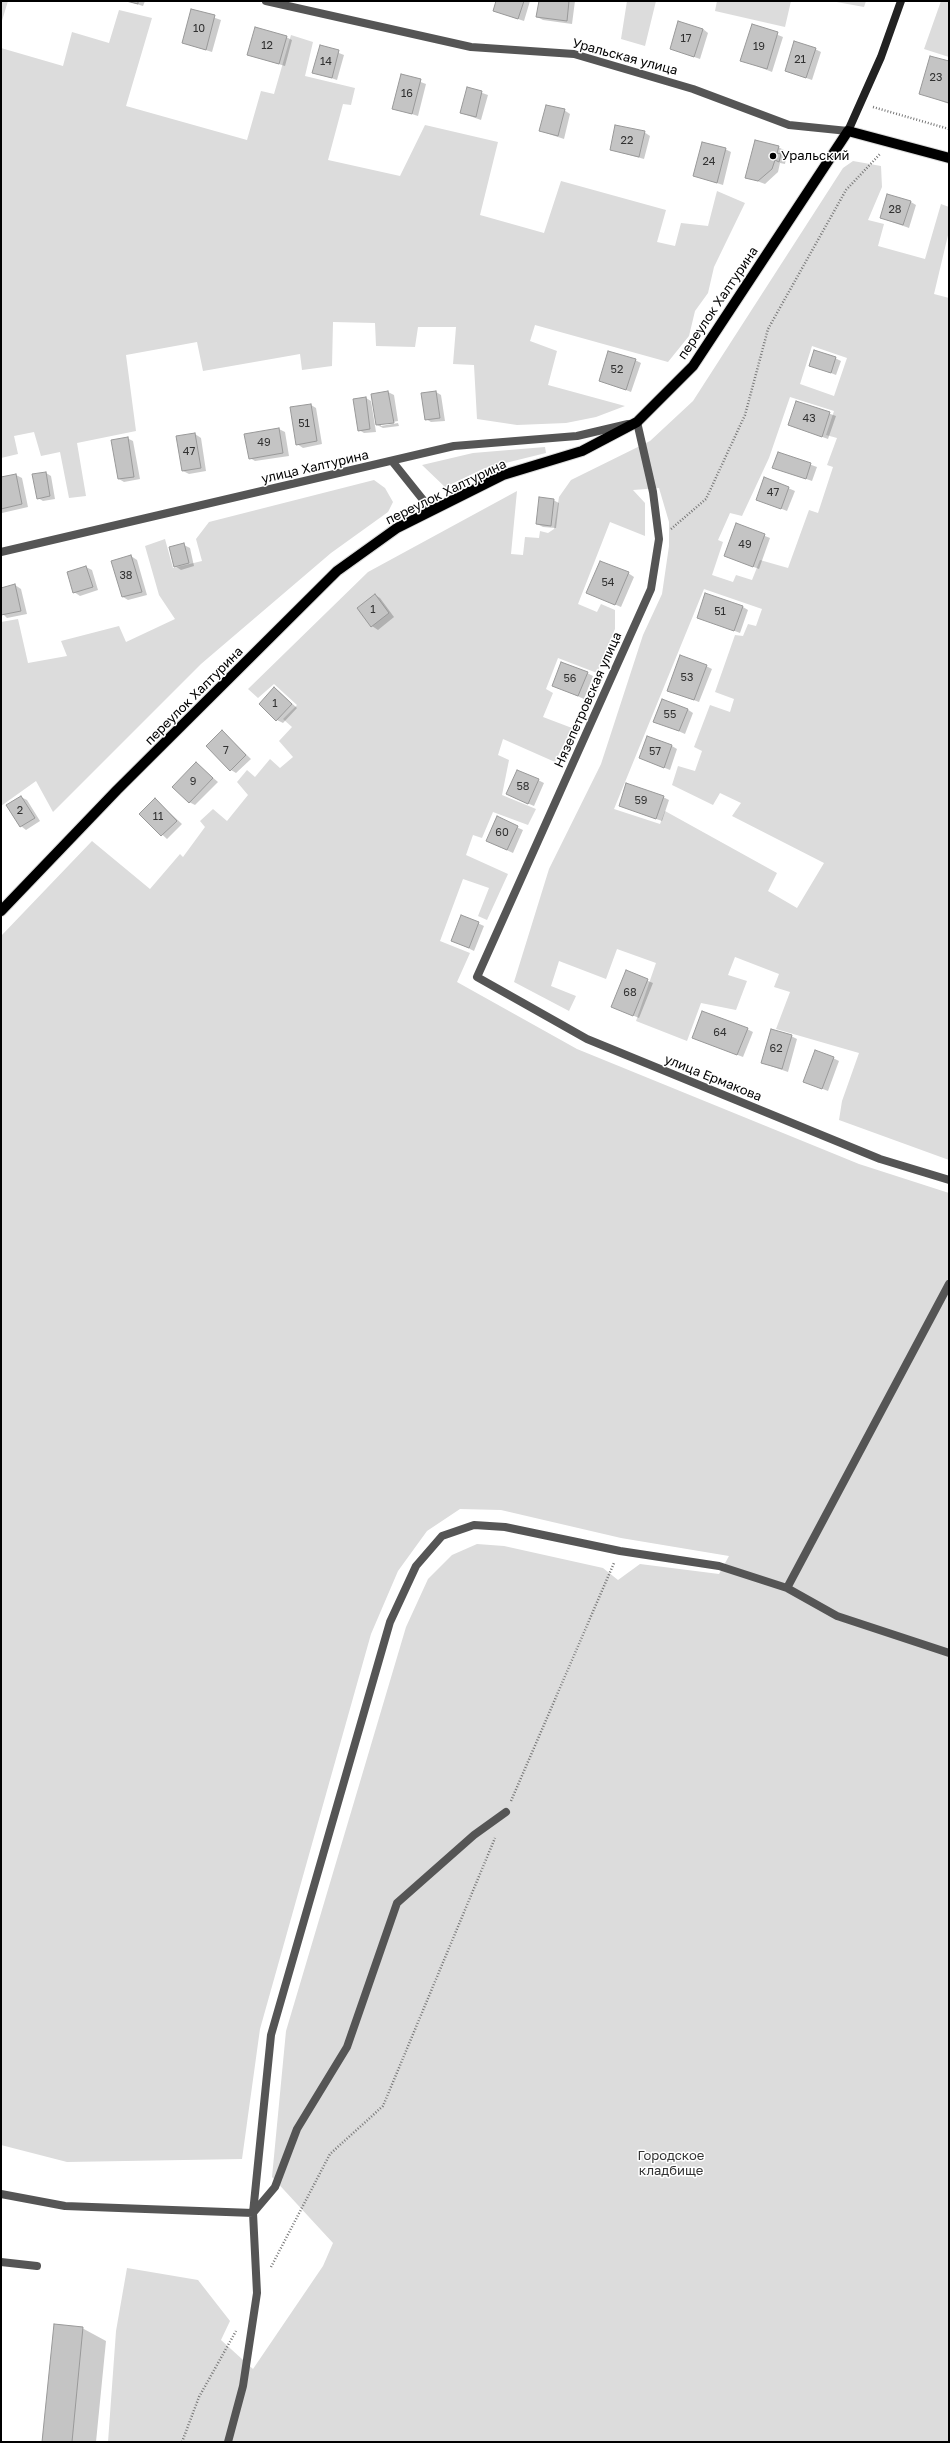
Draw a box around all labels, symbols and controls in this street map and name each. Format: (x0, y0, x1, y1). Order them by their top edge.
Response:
house number: 10 (193, 22, 205, 36)
house number: 17 (680, 32, 692, 46)
street label: Уральская улица (571, 35, 679, 79)
house number: 12 (261, 39, 273, 53)
house number: 19 (753, 40, 765, 54)
house number: 21 (794, 53, 806, 67)
house number: 14 (320, 55, 332, 69)
house number: 23 (930, 71, 942, 85)
house number: 16 (401, 87, 413, 101)
house number: 22 (621, 134, 633, 148)
place label: Уральский (781, 148, 850, 164)
marker: Уральский (768, 151, 778, 161)
house number: 24 (702, 155, 716, 169)
house number: 28 (888, 203, 902, 217)
street label: переулок Халтурина (675, 244, 761, 362)
house number: 52 (611, 363, 623, 377)
house number: 43 (802, 412, 816, 426)
house number: 51 (298, 417, 310, 431)
house number: 49 (257, 436, 271, 450)
house number: 47 (183, 445, 195, 459)
street label: улица Халтурина (260, 447, 370, 487)
street label: переулок Халтурина (383, 456, 509, 528)
house number: 47 (767, 486, 779, 500)
house number: 49 (738, 538, 752, 552)
house number: 38 (119, 569, 133, 583)
house number: 54 (601, 576, 615, 590)
house number: 1 (370, 603, 376, 617)
house number: 51 (714, 605, 726, 619)
street label: Нязепетровская улица (551, 630, 625, 770)
street label: переулок Халтурина (142, 644, 246, 748)
house number: 53 (681, 671, 693, 685)
house number: 56 (563, 672, 577, 686)
house number: 1 (272, 697, 278, 711)
house number: 55 (664, 708, 676, 722)
house number: 7 (223, 744, 229, 758)
house number: 57 (649, 745, 661, 759)
house number: 9 (190, 775, 196, 789)
house number: 58 (516, 780, 530, 794)
house number: 59 (634, 794, 648, 808)
house number: 2 (17, 804, 23, 818)
house number: 11 (153, 810, 163, 824)
house number: 60 (495, 826, 509, 840)
house number: 68 (623, 986, 637, 1000)
house number: 64 (713, 1026, 727, 1040)
house number: 62 (769, 1042, 783, 1056)
street label: улица Ермакова (662, 1051, 764, 1105)
park label: Городское кладбище (638, 2148, 704, 2179)

